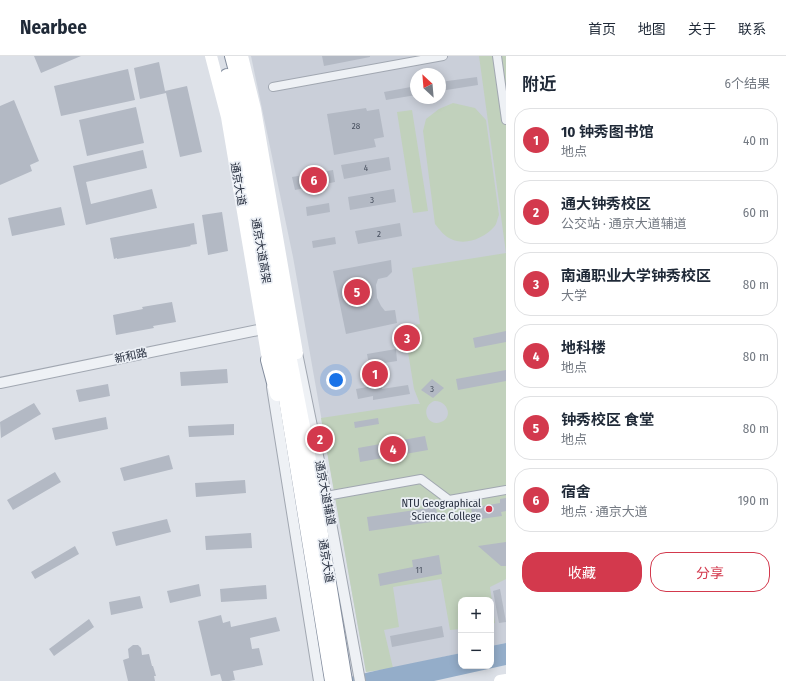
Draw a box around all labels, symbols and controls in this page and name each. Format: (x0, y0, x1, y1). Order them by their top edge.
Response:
text: Nearbee (20, 16, 87, 39)
text: 首页 (588, 21, 616, 38)
text: 地图 (638, 21, 666, 38)
text: 关于 (688, 21, 716, 38)
text: 联系 (738, 21, 766, 38)
north arrow (410, 68, 446, 104)
text: 附近 (522, 74, 556, 95)
text: 6个结果 (725, 76, 770, 91)
house number: 28 (352, 121, 361, 131)
text: 10 钟秀图书馆 (561, 123, 654, 141)
text: 1 (533, 133, 539, 148)
text: 40 m (743, 133, 769, 148)
text: 地点 (561, 144, 587, 159)
street label: 通京大道 (228, 161, 248, 207)
house number: 4 (364, 163, 369, 173)
pin: 6 (301, 165, 327, 195)
house number: 3 (370, 195, 374, 205)
text: 通大钟秀校区 (561, 195, 651, 213)
text: 2 (533, 205, 539, 220)
text: 60 m (743, 205, 769, 220)
text: 公交站 · 通京大道辅道 (561, 216, 687, 231)
street label: 通京大道高架 (249, 217, 273, 285)
house number: 2 (377, 229, 381, 239)
text: 南通职业大学钟秀校区 (561, 267, 711, 285)
pin: 5 (344, 277, 370, 307)
text: 3 (533, 277, 539, 292)
text: 80 m (743, 277, 769, 292)
text: 大学 (561, 288, 587, 303)
pin: 3 (394, 323, 420, 353)
text: 地科楼 (561, 339, 606, 357)
street label: 新和路 (114, 346, 148, 366)
text: 4 (533, 349, 539, 364)
text: 80 m (743, 349, 769, 364)
pin: 1 (362, 359, 388, 389)
text: 地点 (561, 360, 587, 375)
your location (326, 370, 346, 390)
house number: 3 (430, 384, 434, 394)
text: 钟秀校区 食堂 (561, 411, 654, 429)
text: 5 (533, 421, 539, 436)
text: 80 m (743, 421, 769, 436)
pin: 2 (307, 424, 333, 454)
text: 地点 (561, 432, 587, 447)
pin: 4 (380, 434, 406, 464)
street label: 通京大道辅道 (312, 459, 338, 527)
text: 宿舍 (561, 483, 591, 501)
text: 6 (533, 493, 539, 508)
text: 190 m (738, 493, 769, 508)
place label: NTU Geographical Science College (401, 497, 481, 523)
marker: NTU Geographical Science College (484, 504, 494, 514)
text: 地点 · 通京大道 (561, 504, 648, 519)
street label: 通京大道 (316, 538, 336, 584)
button: 收藏 (522, 552, 642, 592)
button: 分享 (650, 552, 770, 592)
house number: 11 (416, 565, 422, 575)
map controls (458, 597, 494, 669)
button: + (458, 597, 494, 633)
button: − (458, 633, 494, 669)

